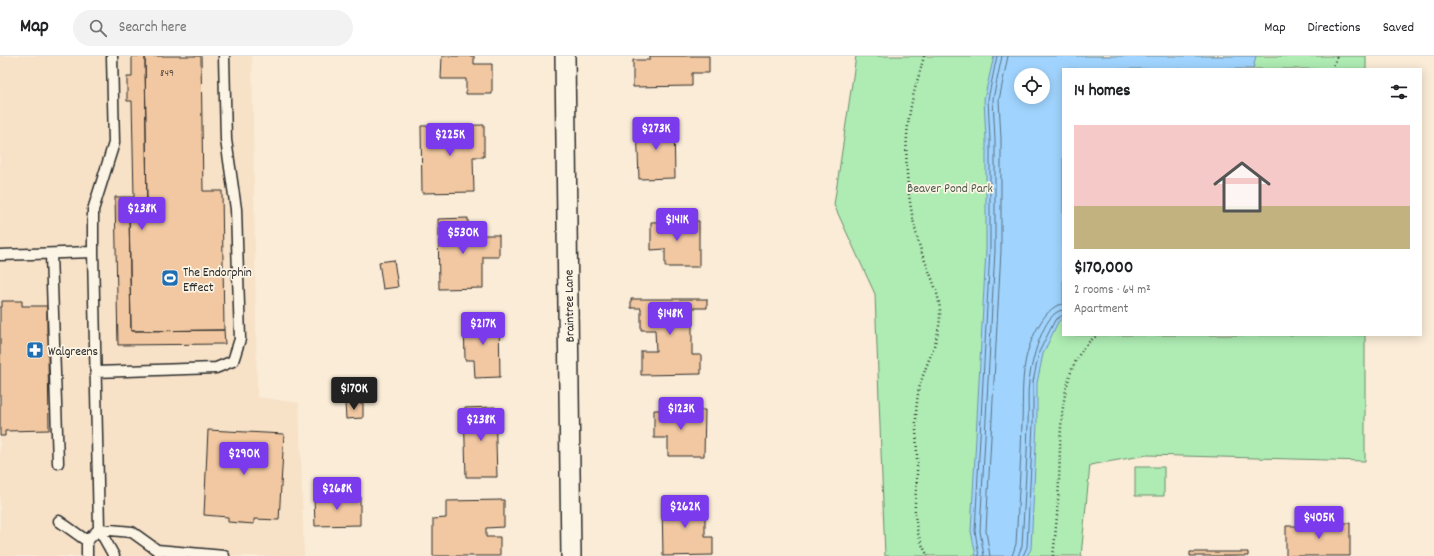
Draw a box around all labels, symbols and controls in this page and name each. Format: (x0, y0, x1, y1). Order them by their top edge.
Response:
search box (73, 10, 353, 46)
text: Map (20, 14, 49, 41)
icon: search (87, 17, 109, 39)
text: Search here (119, 17, 187, 39)
text: Map (1264, 18, 1286, 38)
text: Directions (1308, 18, 1361, 38)
text: Saved (1383, 18, 1414, 38)
house number: 849 (160, 66, 174, 82)
map controls (1014, 68, 1050, 104)
button: locate (1014, 68, 1050, 104)
text: 14 homes (1074, 80, 1130, 104)
icon: filters (1388, 81, 1410, 103)
pin: $273K (628, 117, 684, 151)
text: $273K (641, 120, 671, 139)
pin: $225K (422, 123, 478, 157)
text: $225K (435, 126, 465, 145)
icon: home (1206, 151, 1278, 223)
park label: Beaver Pond Park (907, 180, 993, 199)
pin: $238K (114, 197, 170, 231)
text: $238K (127, 200, 157, 219)
pin: $141K (649, 208, 705, 242)
text: $141K (665, 211, 689, 230)
pin: $530K (435, 221, 491, 255)
text: $530K (447, 224, 479, 243)
text: $170,000 (1074, 257, 1133, 281)
place label: The Endorphin Effect (183, 264, 252, 298)
sports icon: The Endorphin Effect (160, 268, 180, 288)
street label: Braintree Lane (560, 269, 581, 342)
text: 2 rooms · 64 m² (1074, 281, 1151, 300)
text: Apartment (1074, 300, 1128, 319)
pin: $148K (642, 302, 698, 336)
text: $148K (657, 305, 683, 324)
pin: $217K (455, 312, 511, 346)
text: $217K (470, 315, 496, 334)
pharmacy icon: Walgreens (25, 340, 45, 360)
place label: Walgreens (48, 343, 98, 362)
pin: $170K (326, 377, 382, 411)
text: $170K (340, 380, 368, 399)
pin: $123K (653, 397, 709, 431)
text: $123K (668, 400, 694, 419)
pin: $238K (453, 408, 509, 442)
text: $238K (466, 411, 496, 430)
pin: $290K (216, 442, 272, 476)
text: $290K (228, 445, 260, 464)
pin: $268K (309, 477, 365, 511)
text: $268K (322, 480, 352, 499)
pin: $262K (657, 495, 713, 529)
text: $262K (670, 498, 700, 517)
pin: $405K (1291, 506, 1347, 540)
text: $405K (1303, 509, 1335, 528)

